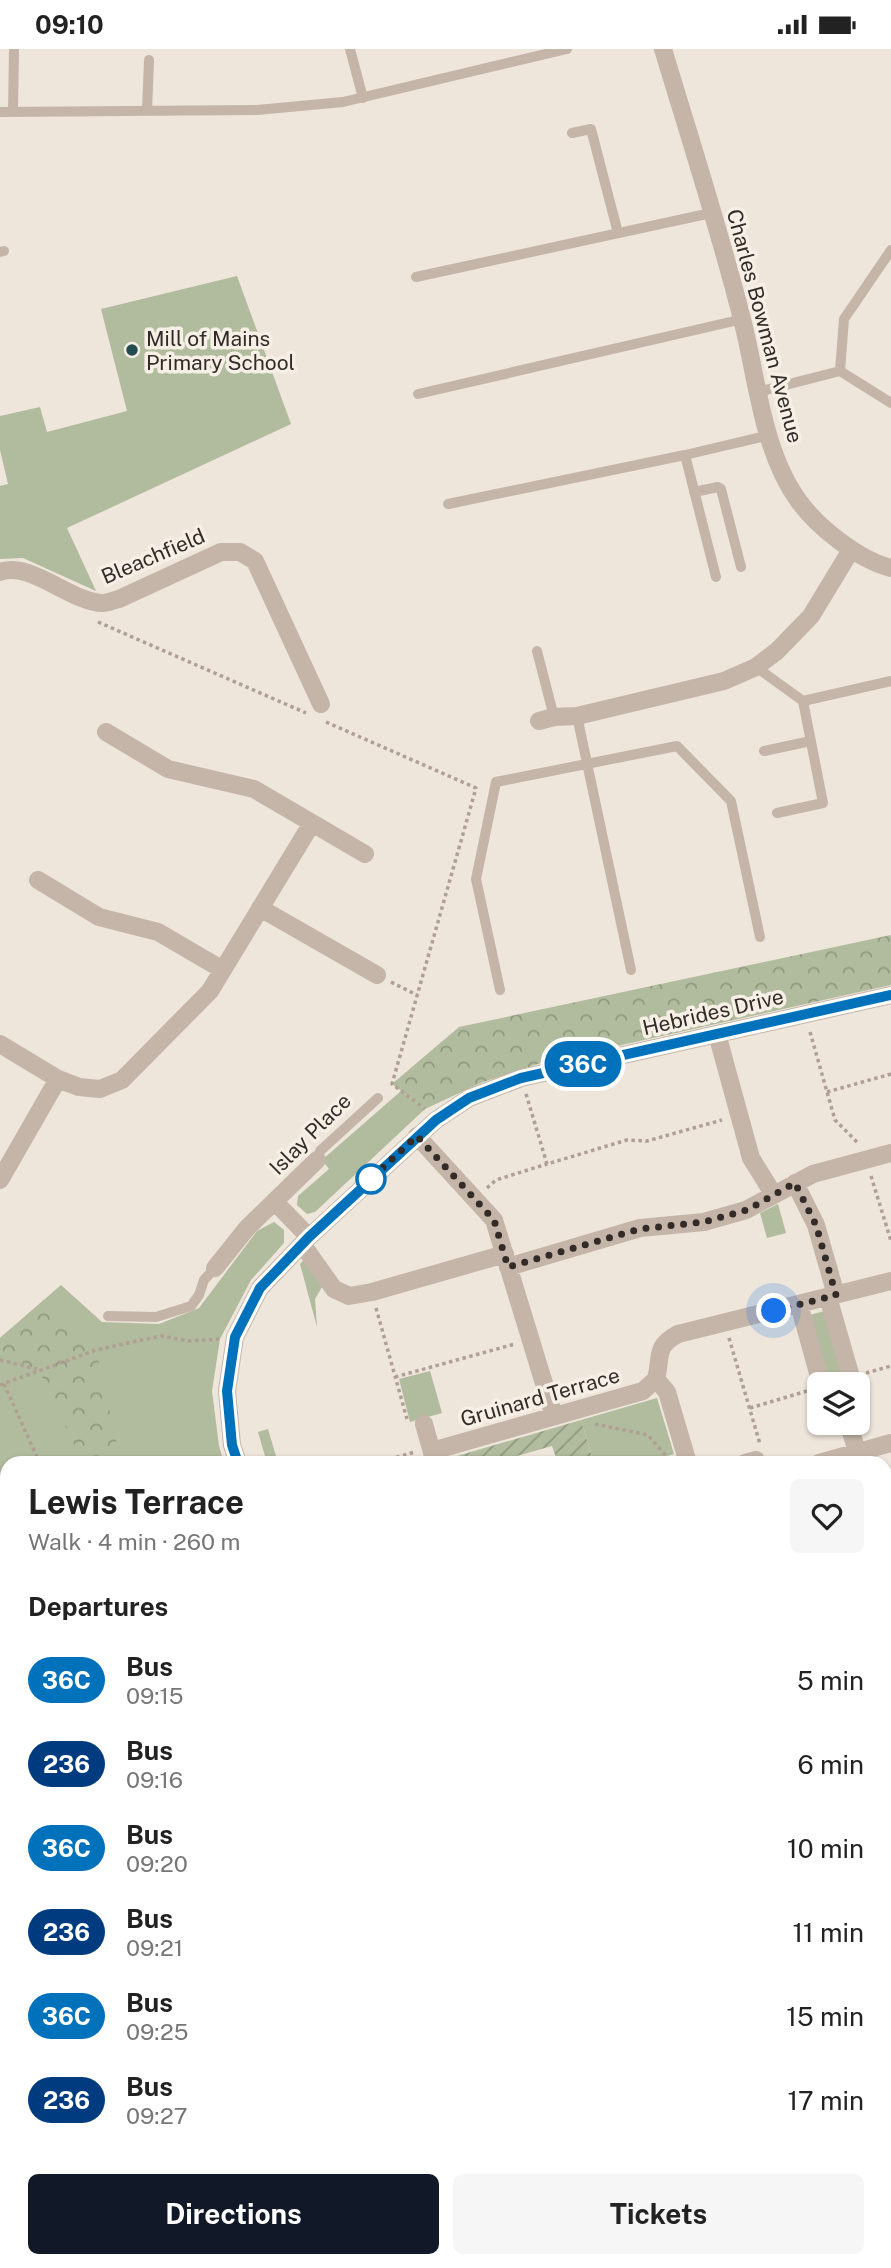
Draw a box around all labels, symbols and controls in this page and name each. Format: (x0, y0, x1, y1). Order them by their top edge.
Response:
text: 09:10 (35, 9, 104, 40)
street label: Charles Bowman Avenue (722, 206, 808, 446)
place label: Mill of Mains Primary School (146, 326, 295, 375)
marker: Mill of Mains Primary School (124, 342, 140, 358)
street label: Bleachfield (97, 523, 209, 589)
street label: Hebrides Drive (640, 984, 786, 1040)
line badge: 36C (543, 1041, 623, 1087)
text: 36C (559, 1050, 607, 1078)
street label: Islay Place (264, 1088, 356, 1180)
unlabelled marker (356, 1164, 386, 1194)
your location (756, 1293, 791, 1328)
street label: Gruinard Terrace (458, 1362, 622, 1432)
map controls (807, 1372, 870, 1435)
button: layers (807, 1372, 870, 1435)
button: heart (790, 1479, 864, 1553)
text: Lewis Terrace (28, 1483, 244, 1521)
text: Walk · 4 min · 260 m (28, 1528, 241, 1555)
text: Departures (28, 1591, 168, 1622)
text: Bus (126, 1651, 173, 1682)
text: 5 min (797, 1665, 864, 1696)
text: 36C (42, 1666, 91, 1694)
text: 09:15 (126, 1682, 184, 1709)
text: Bus (126, 1735, 173, 1766)
text: 6 min (797, 1749, 864, 1780)
text: 236 (43, 1750, 90, 1778)
text: 09:16 (126, 1766, 183, 1793)
text: Bus (126, 1819, 173, 1850)
text: 10 min (787, 1833, 864, 1864)
text: 36C (42, 1834, 91, 1862)
text: 09:20 (126, 1850, 188, 1877)
text: Bus (126, 1903, 173, 1934)
text: 11 min (792, 1917, 864, 1948)
text: 236 (43, 1918, 90, 1946)
text: 09:21 (126, 1934, 183, 1961)
text: Bus (126, 1987, 173, 2018)
text: 15 min (786, 2001, 864, 2032)
text: 36C (42, 2002, 91, 2030)
text: 09:25 (126, 2018, 188, 2045)
text: Bus (126, 2071, 173, 2102)
text: 17 min (787, 2085, 864, 2116)
text: 236 (43, 2086, 90, 2114)
text: 09:27 (126, 2102, 187, 2129)
button: Directions (28, 2174, 439, 2254)
button: Tickets (453, 2174, 864, 2254)

